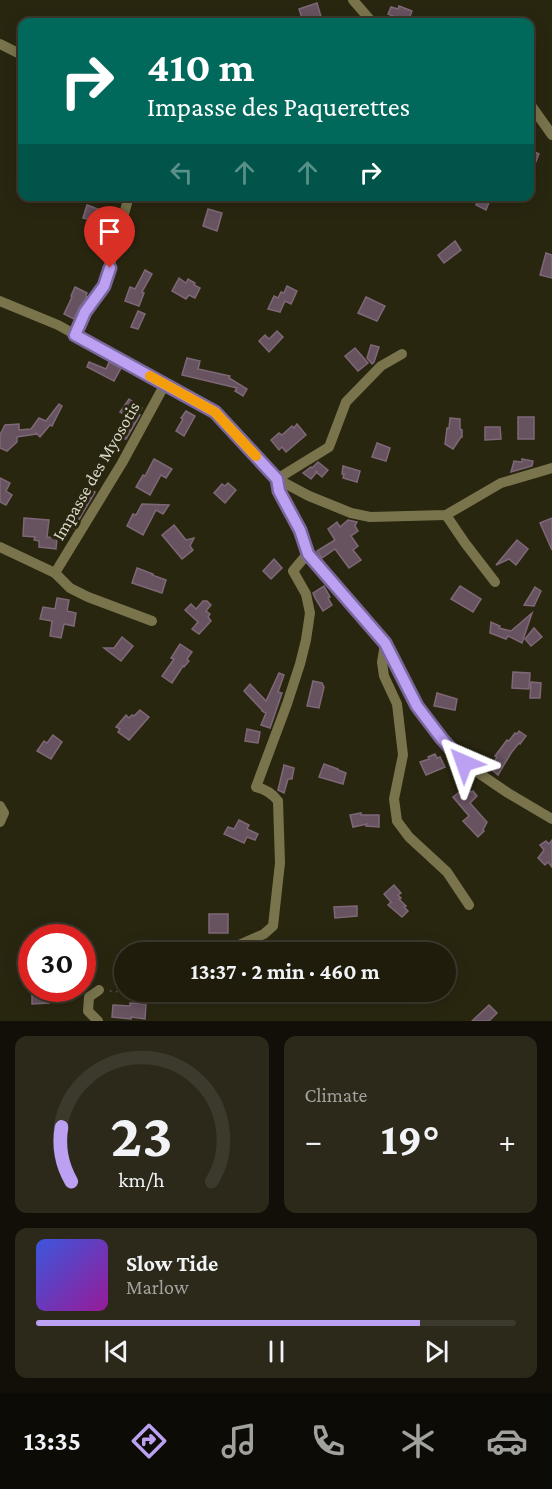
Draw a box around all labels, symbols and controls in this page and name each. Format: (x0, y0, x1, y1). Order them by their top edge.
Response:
icon: right (48, 42, 126, 120)
text: 410 m (147, 43, 255, 90)
text: Impasse des Paquerettes (147, 92, 410, 122)
icon: left (165, 156, 198, 189)
icon: ahead (228, 156, 261, 189)
icon: ahead (291, 156, 324, 189)
icon: right (354, 156, 387, 189)
pin (84, 206, 135, 268)
icon: arrive (93, 215, 126, 248)
street label: Impasse des Myosotis (48, 398, 144, 544)
position arrow (432, 731, 496, 795)
speed limit sign: 30 (18, 924, 96, 1002)
text: 13:37 · 2 min · 460 m (190, 959, 380, 984)
text: Climate (305, 1084, 367, 1106)
text: 23 (111, 1100, 173, 1169)
text: 19° (381, 1114, 440, 1164)
text: − (305, 1122, 322, 1159)
text: + (499, 1122, 516, 1159)
text: km/h (119, 1168, 165, 1192)
text: Slow Tide (126, 1251, 218, 1276)
text: Marlow (126, 1276, 189, 1298)
icon: previous (100, 1335, 133, 1368)
icon: pause (260, 1335, 293, 1368)
icon: next (420, 1335, 453, 1368)
icon: directions (128, 1420, 170, 1462)
icon: music (218, 1420, 260, 1462)
icon: phone (307, 1420, 349, 1462)
icon: climate (397, 1420, 439, 1462)
icon: car (486, 1420, 528, 1462)
text: 13:35 (24, 1426, 81, 1456)

